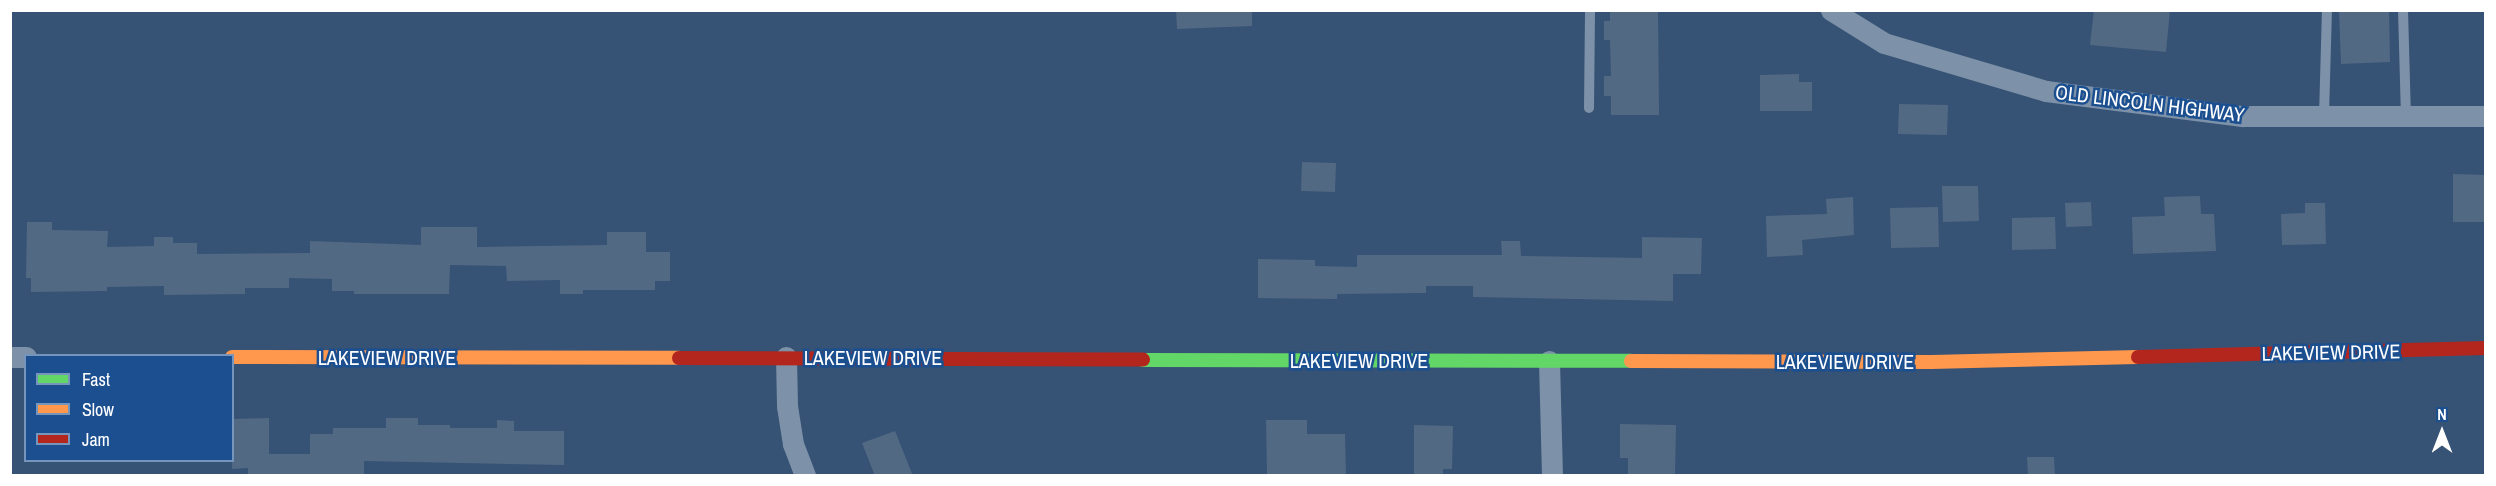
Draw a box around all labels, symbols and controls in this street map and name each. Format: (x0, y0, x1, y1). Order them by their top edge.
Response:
street label: OLD LINCOLN HIGHWAY (2054, 79, 2246, 127)
street label: LAKEVIEW DRIVE (2262, 339, 2400, 365)
street label: LAKEVIEW DRIVE (318, 345, 456, 369)
street label: LAKEVIEW DRIVE (804, 345, 942, 369)
street label: LAKEVIEW DRIVE (1290, 348, 1428, 372)
street label: LAKEVIEW DRIVE (1776, 349, 1914, 373)
legend (24, 354, 234, 462)
text: Fast (82, 367, 110, 392)
text: Slow (82, 397, 114, 422)
north arrow (2412, 402, 2472, 462)
text: N (2437, 403, 2447, 425)
text: Jam (82, 427, 110, 452)

